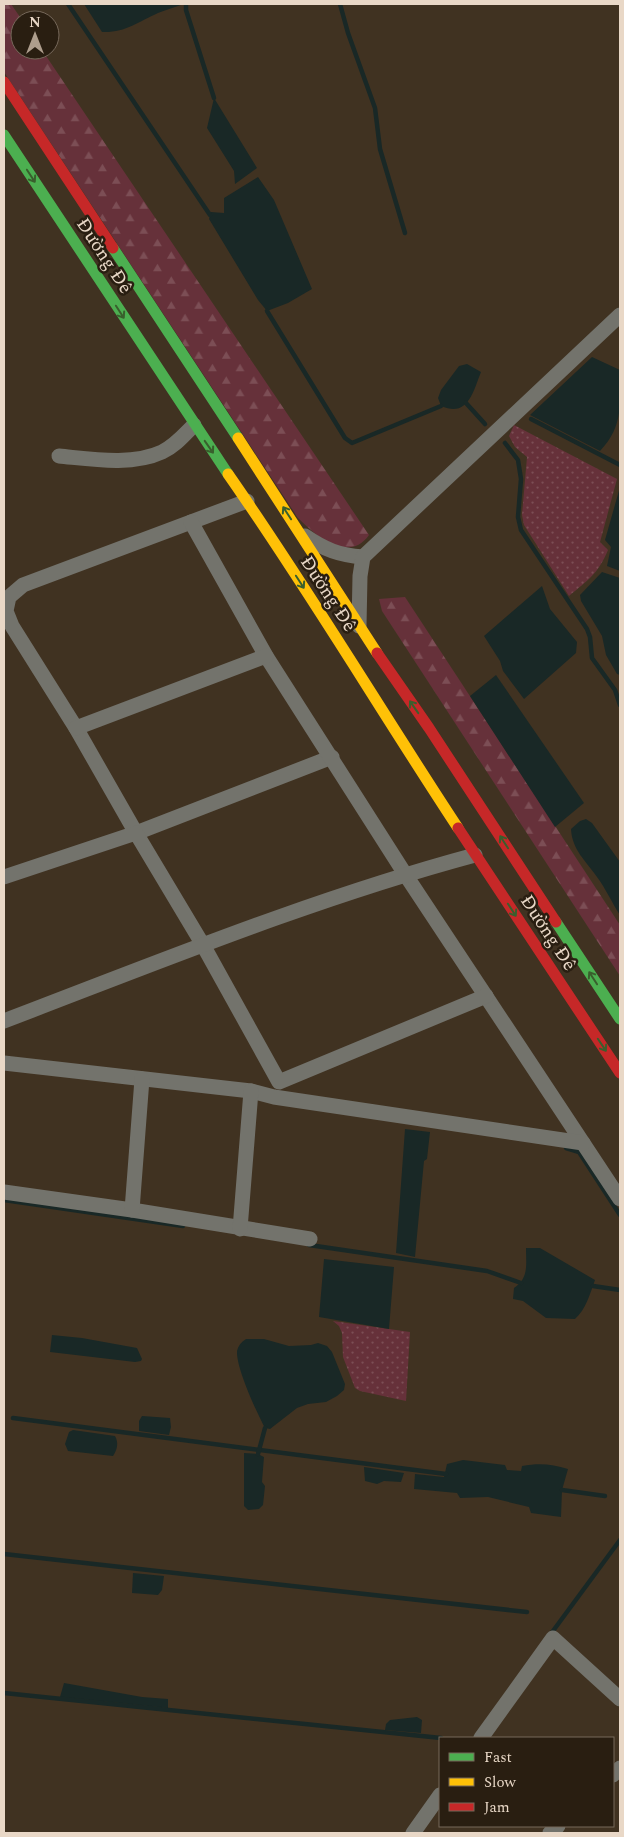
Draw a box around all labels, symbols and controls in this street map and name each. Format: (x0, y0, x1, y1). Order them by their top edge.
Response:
north arrow (10, 10, 60, 60)
text: N (29, 12, 41, 33)
one-way arrow (25, 169, 36, 183)
street label: Đường Đê (69, 212, 139, 300)
one-way arrow (115, 305, 125, 319)
one-way arrow (204, 440, 214, 454)
one-way arrow (281, 506, 291, 520)
street label: Đường Đê (293, 550, 363, 638)
one-way arrow (295, 575, 305, 589)
one-way arrow (409, 700, 419, 714)
one-way arrow (499, 835, 509, 849)
street label: Đường Đê (513, 889, 583, 977)
one-way arrow (507, 903, 517, 917)
one-way arrow (588, 971, 599, 985)
one-way arrow (597, 1038, 607, 1052)
legend (439, 1737, 614, 1827)
text: Fast (484, 1746, 512, 1769)
text: Slow (484, 1771, 516, 1794)
text: Jam (484, 1796, 510, 1819)

